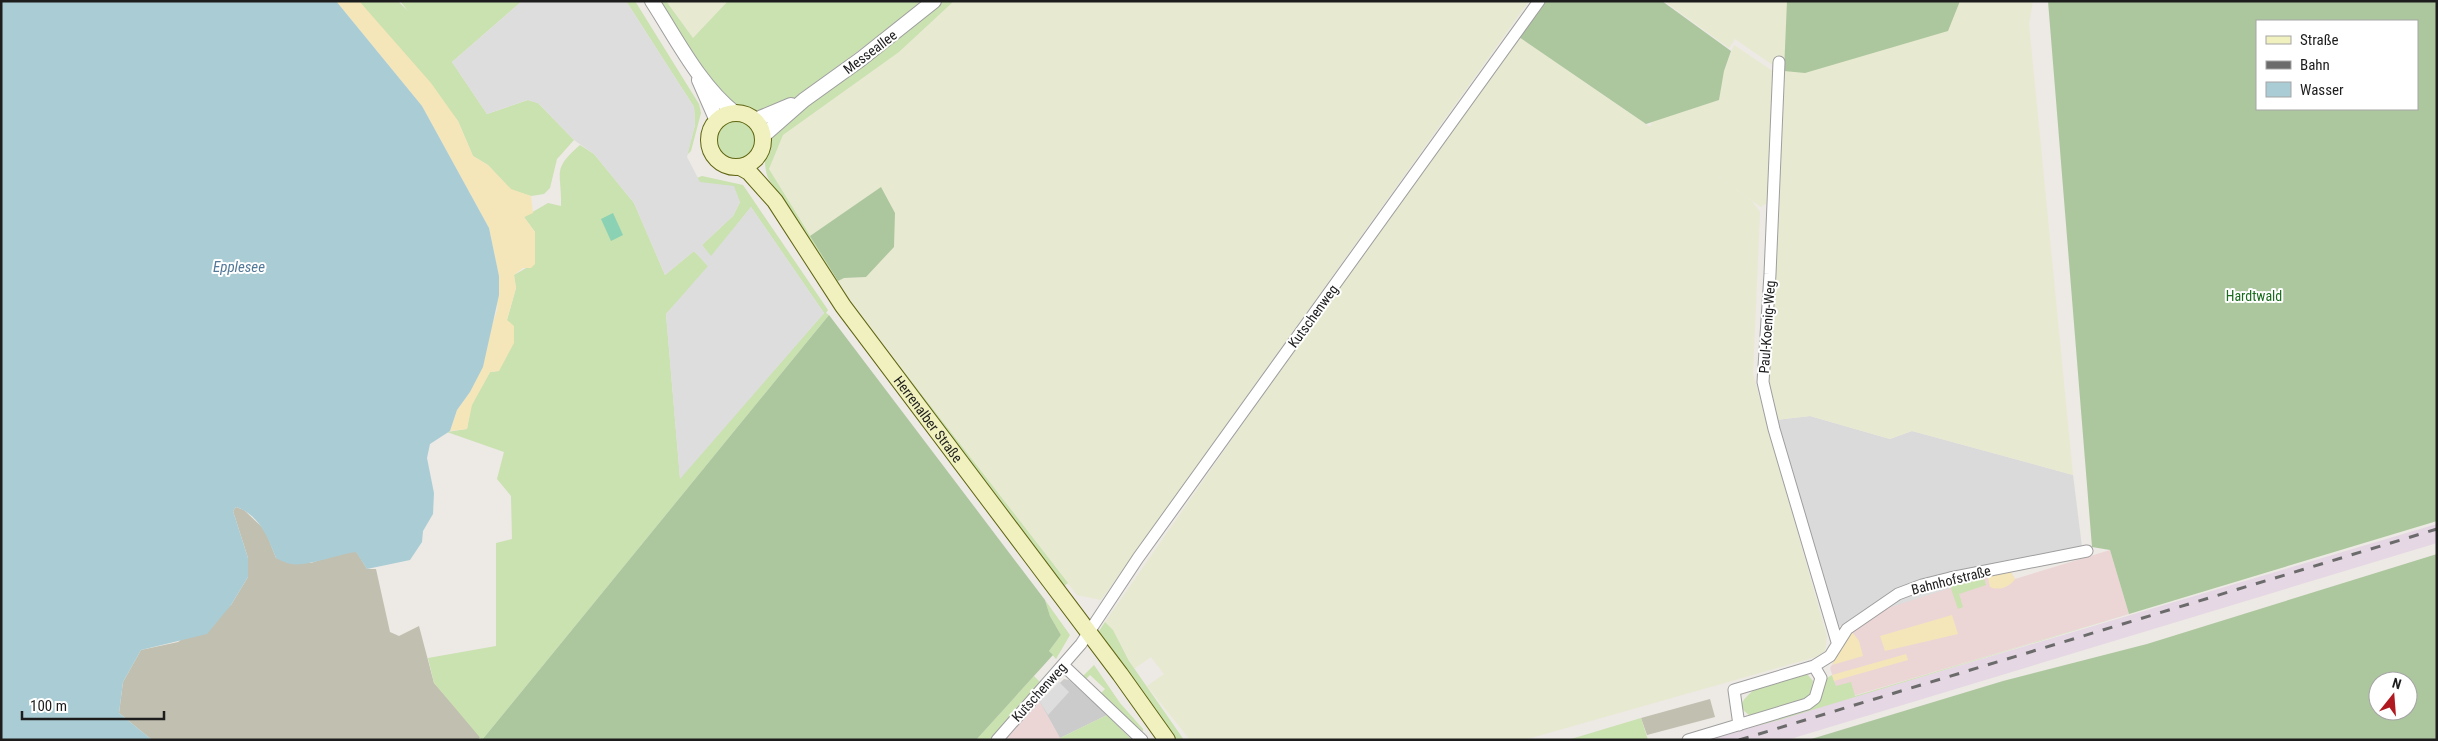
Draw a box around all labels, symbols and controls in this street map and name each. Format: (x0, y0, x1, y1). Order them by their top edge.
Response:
legend (2256, 20, 2418, 110)
street label: Messeallee (840, 26, 900, 77)
text: Straße (2300, 31, 2339, 49)
text: Bahn (2300, 56, 2330, 74)
text: Wasser (2300, 81, 2344, 99)
water label: Epplesee (213, 258, 265, 276)
street label: Paul-Koenig-Weg (1756, 280, 1778, 374)
street label: Kutschenweg (1285, 281, 1341, 351)
park label: Hardtwald (2226, 288, 2282, 304)
street label: Herrenalber Straße (891, 373, 966, 466)
street label: Bahnhofstraße (1910, 562, 1993, 598)
street label: Kutschenweg (1008, 659, 1070, 725)
north arrow (2368, 671, 2418, 721)
text: N (2390, 675, 2403, 692)
scale bar (22, 688, 165, 720)
text: 100 m (30, 697, 67, 715)

